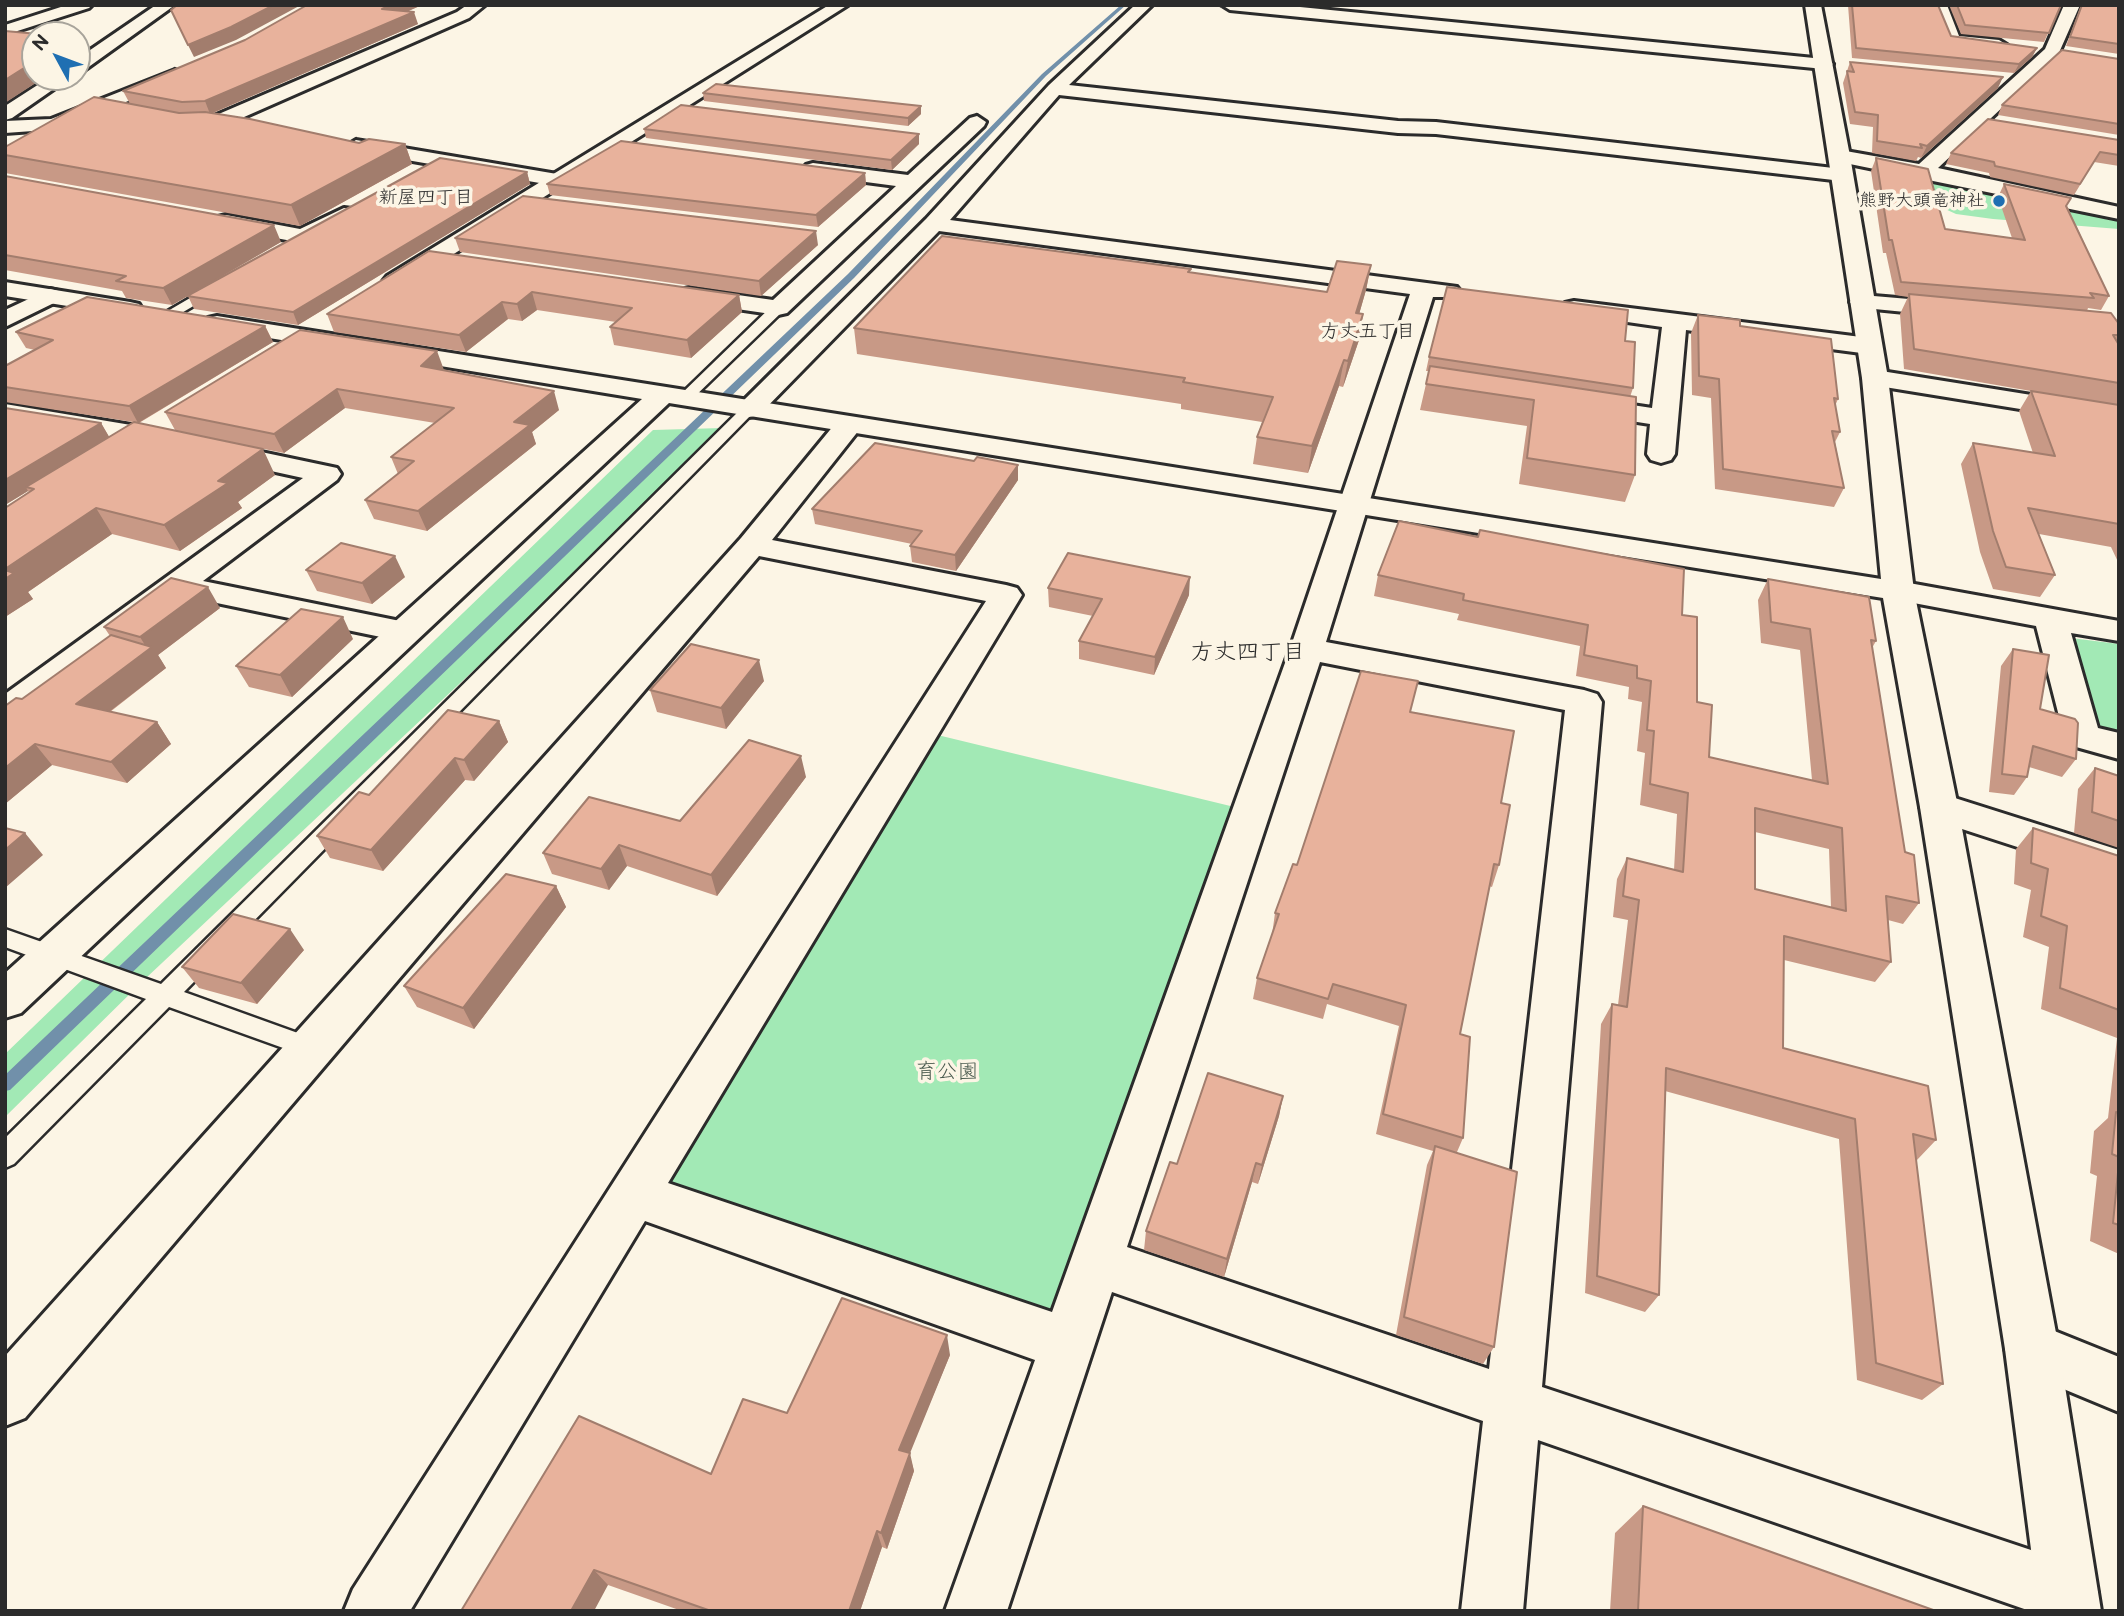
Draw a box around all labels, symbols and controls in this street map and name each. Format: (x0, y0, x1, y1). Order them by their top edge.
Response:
north arrow (21, 21, 91, 91)
text: N (28, 30, 55, 56)
district label: 新屋四丁目 (379, 187, 473, 209)
place label: 熊野大頭竜神社 (1859, 190, 1985, 212)
marker: 熊野大頭竜神社 (1991, 193, 2007, 209)
district label: 方丈五丁目 (1321, 321, 1415, 343)
district label: 方丈四丁目 (1191, 639, 1305, 667)
park label: 育公園 (916, 1060, 978, 1086)

